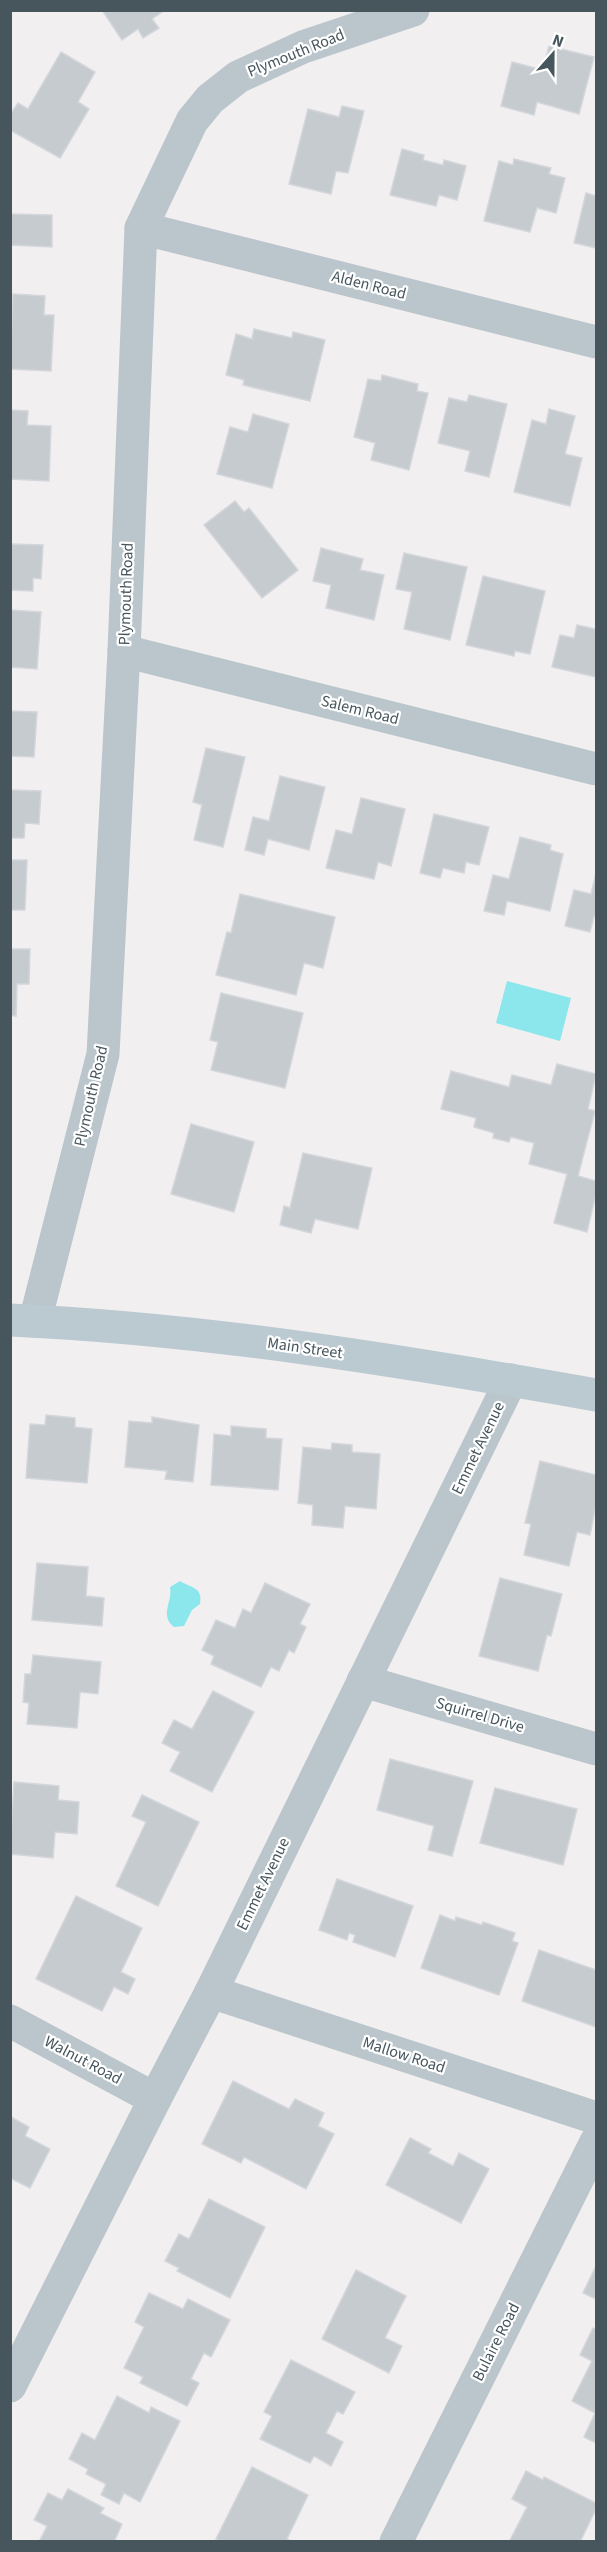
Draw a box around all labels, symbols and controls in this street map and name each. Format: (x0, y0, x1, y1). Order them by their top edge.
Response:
street label: Plymouth Road (244, 24, 348, 82)
north arrow (523, 24, 583, 84)
text: N (549, 29, 567, 53)
street label: Alden Road (330, 265, 408, 305)
street label: Plymouth Road (113, 542, 139, 646)
street label: Salem Road (319, 690, 401, 730)
street label: Plymouth Road (69, 1043, 113, 1149)
street label: Main Street (266, 1332, 345, 1364)
street label: Emmet Avenue (446, 1398, 510, 1498)
street label: Squirrel Drive (433, 1692, 527, 1738)
street label: Emmet Avenue (231, 1834, 295, 1934)
street label: Walnut Road (40, 2030, 126, 2090)
street label: Mallow Road (360, 2031, 448, 2079)
street label: Bulaire Road (467, 2299, 525, 2385)

